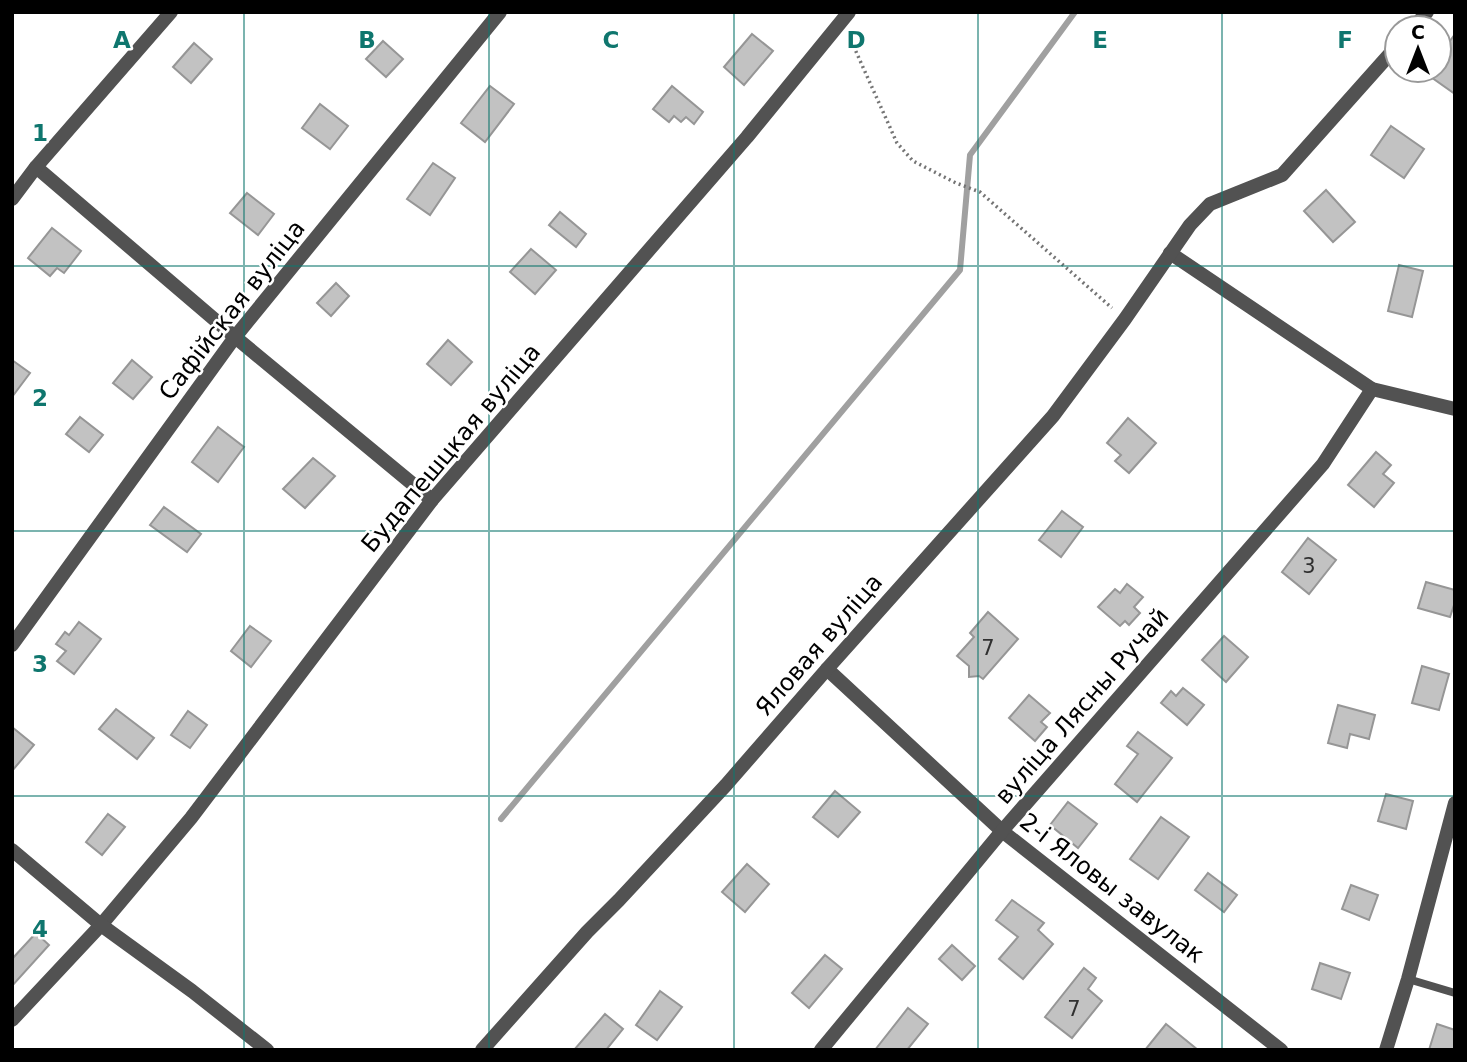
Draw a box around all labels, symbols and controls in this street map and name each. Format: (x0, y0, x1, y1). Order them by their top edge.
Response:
north arrow (1383, 14, 1453, 84)
text: С (1411, 21, 1425, 43)
text: A (113, 27, 131, 53)
text: B (358, 27, 376, 53)
text: C (603, 27, 619, 53)
text: D (846, 27, 866, 53)
text: E (1092, 27, 1108, 53)
text: F (1337, 27, 1353, 53)
text: 1 (32, 120, 48, 146)
street label: Сафійская вуліца (153, 215, 311, 405)
street label: Будапешцкая вуліца (356, 338, 546, 558)
text: 2 (32, 385, 48, 411)
house number: 3 (1302, 554, 1316, 578)
street label: Яловая вуліца (750, 568, 888, 722)
street label: вуліца Лясны Ручай (989, 602, 1175, 810)
house number: 7 (981, 636, 995, 660)
text: 3 (32, 651, 48, 677)
street label: 2-і Яловы завулак (1014, 807, 1210, 969)
text: 4 (32, 916, 48, 942)
house number: 7 (1067, 997, 1081, 1021)

